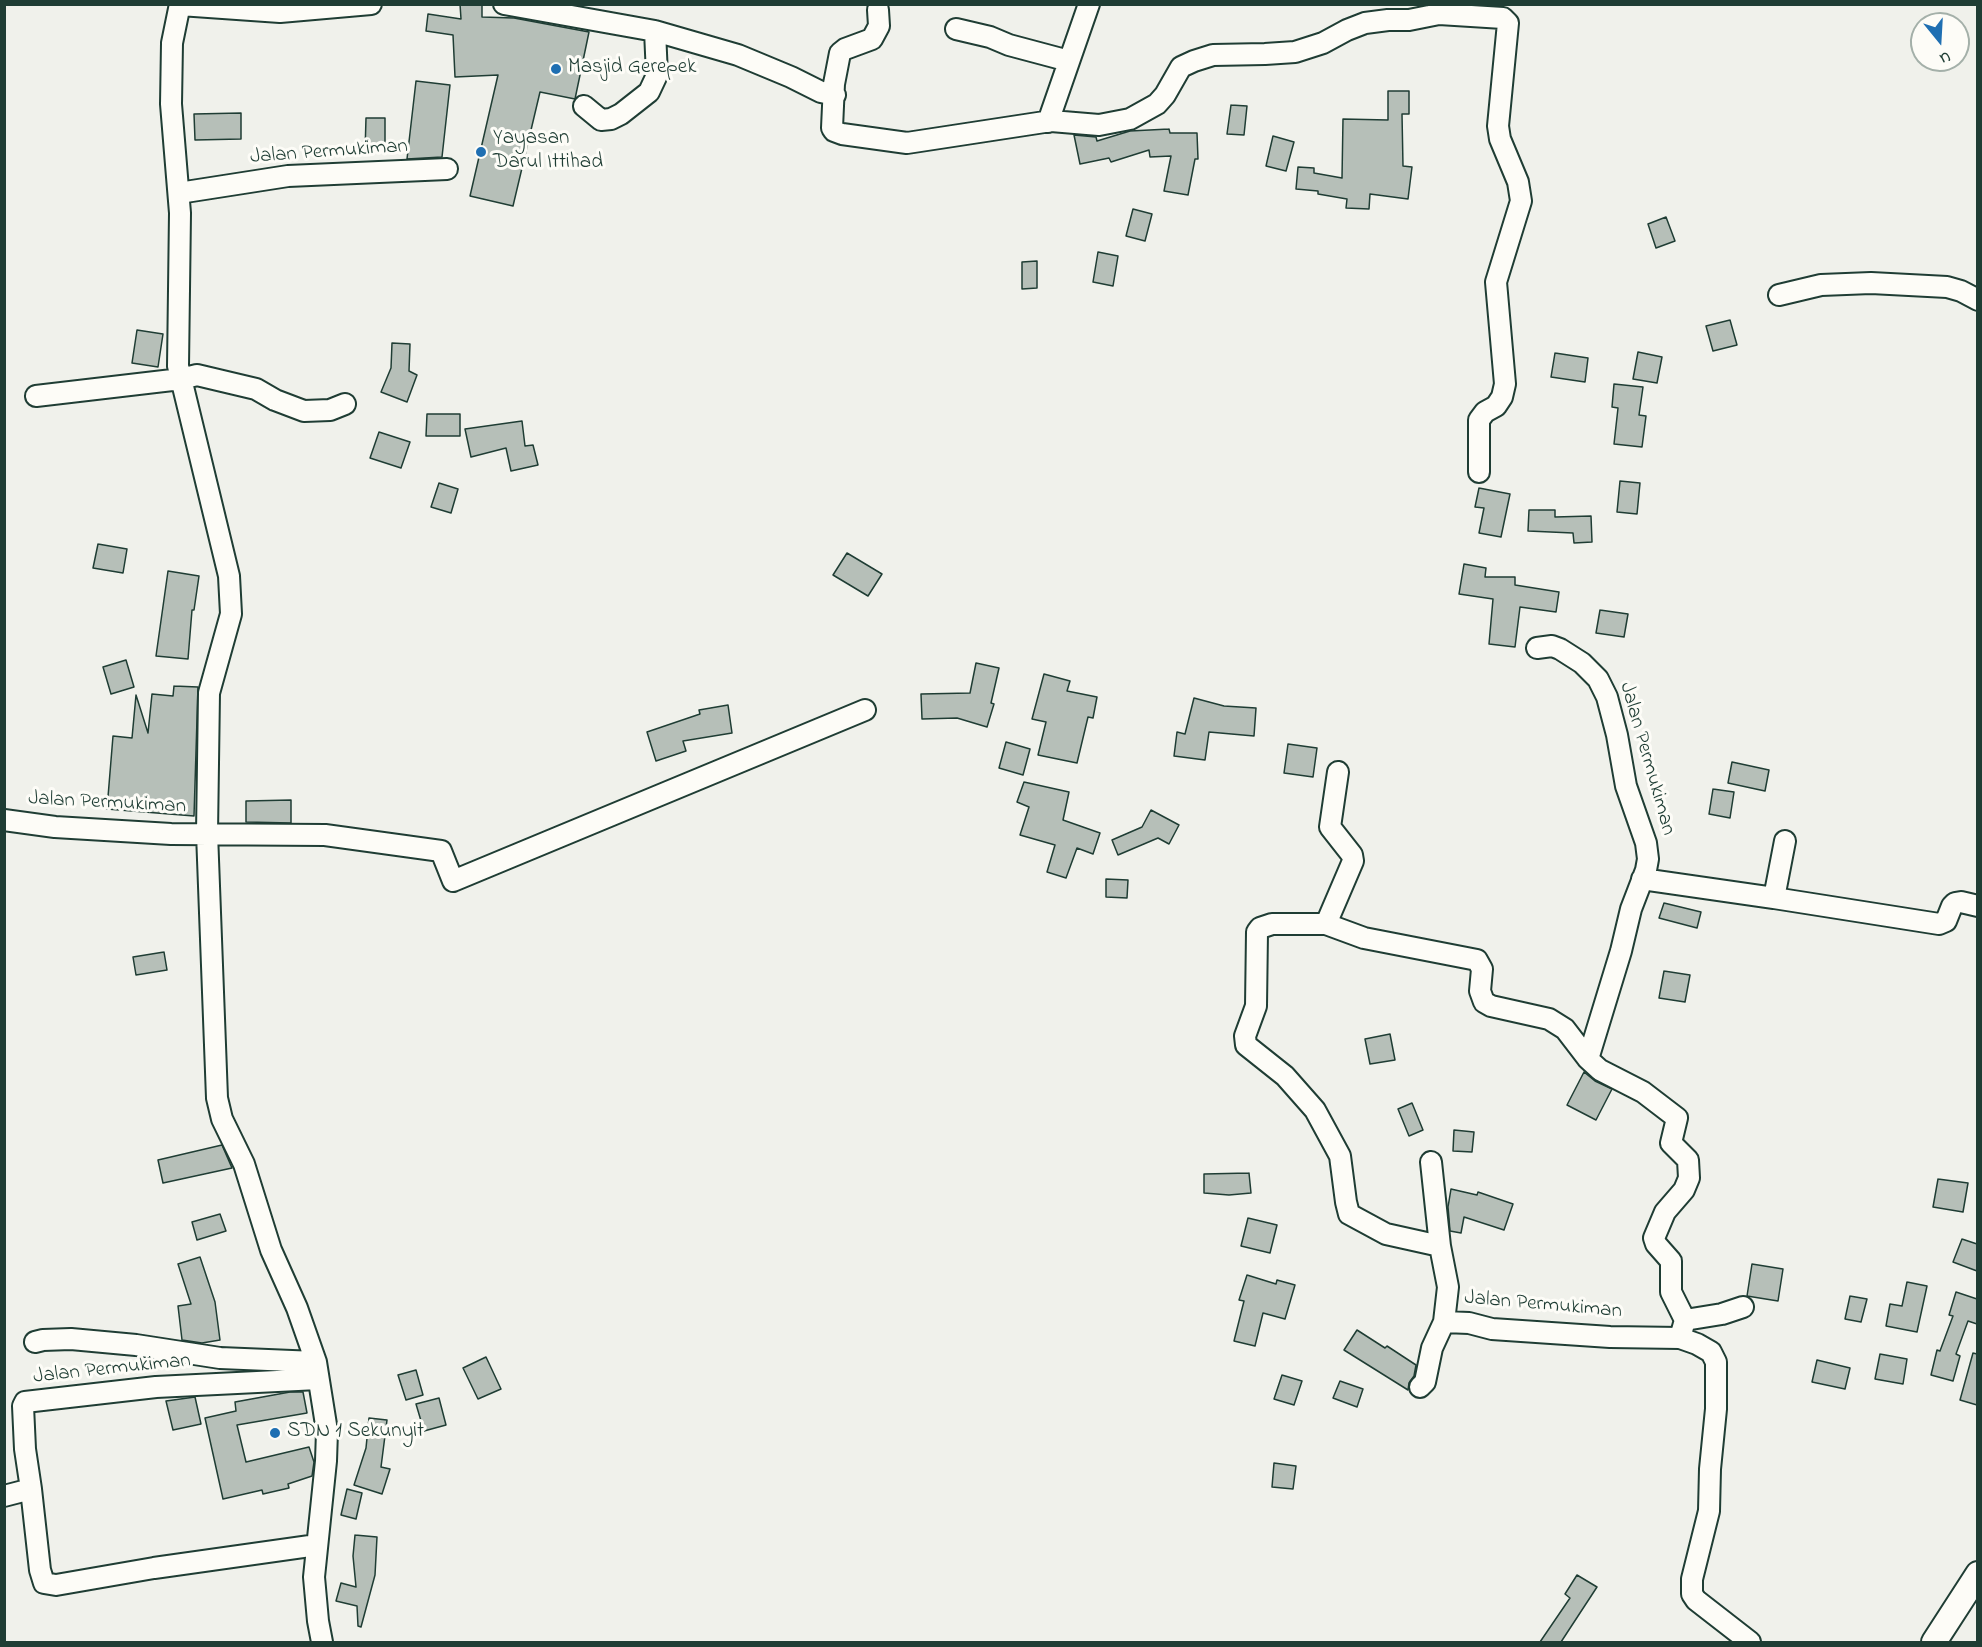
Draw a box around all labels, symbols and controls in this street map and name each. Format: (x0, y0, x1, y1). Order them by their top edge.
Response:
north arrow (1910, 12, 1970, 72)
text: U (1936, 44, 1953, 70)
place label: Masjid Gerepek (568, 56, 696, 82)
marker: Masjid Gerepek (549, 62, 563, 76)
place label: Yayasan Darul Ittihad (493, 127, 603, 177)
street label: Jalan Permukiman (249, 135, 409, 171)
marker: Yayasan Darul Ittihad (474, 145, 488, 159)
street label: Jalan Permukiman (1612, 680, 1680, 838)
street label: Jalan Permukiman (27, 787, 187, 821)
street label: Jalan Permukiman (1463, 1287, 1623, 1325)
street label: Jalan Permukiman (32, 1349, 192, 1391)
place label: SDN 1 Sekunyit (287, 1420, 424, 1446)
marker: SDN 1 Sekunyit (268, 1426, 282, 1440)

